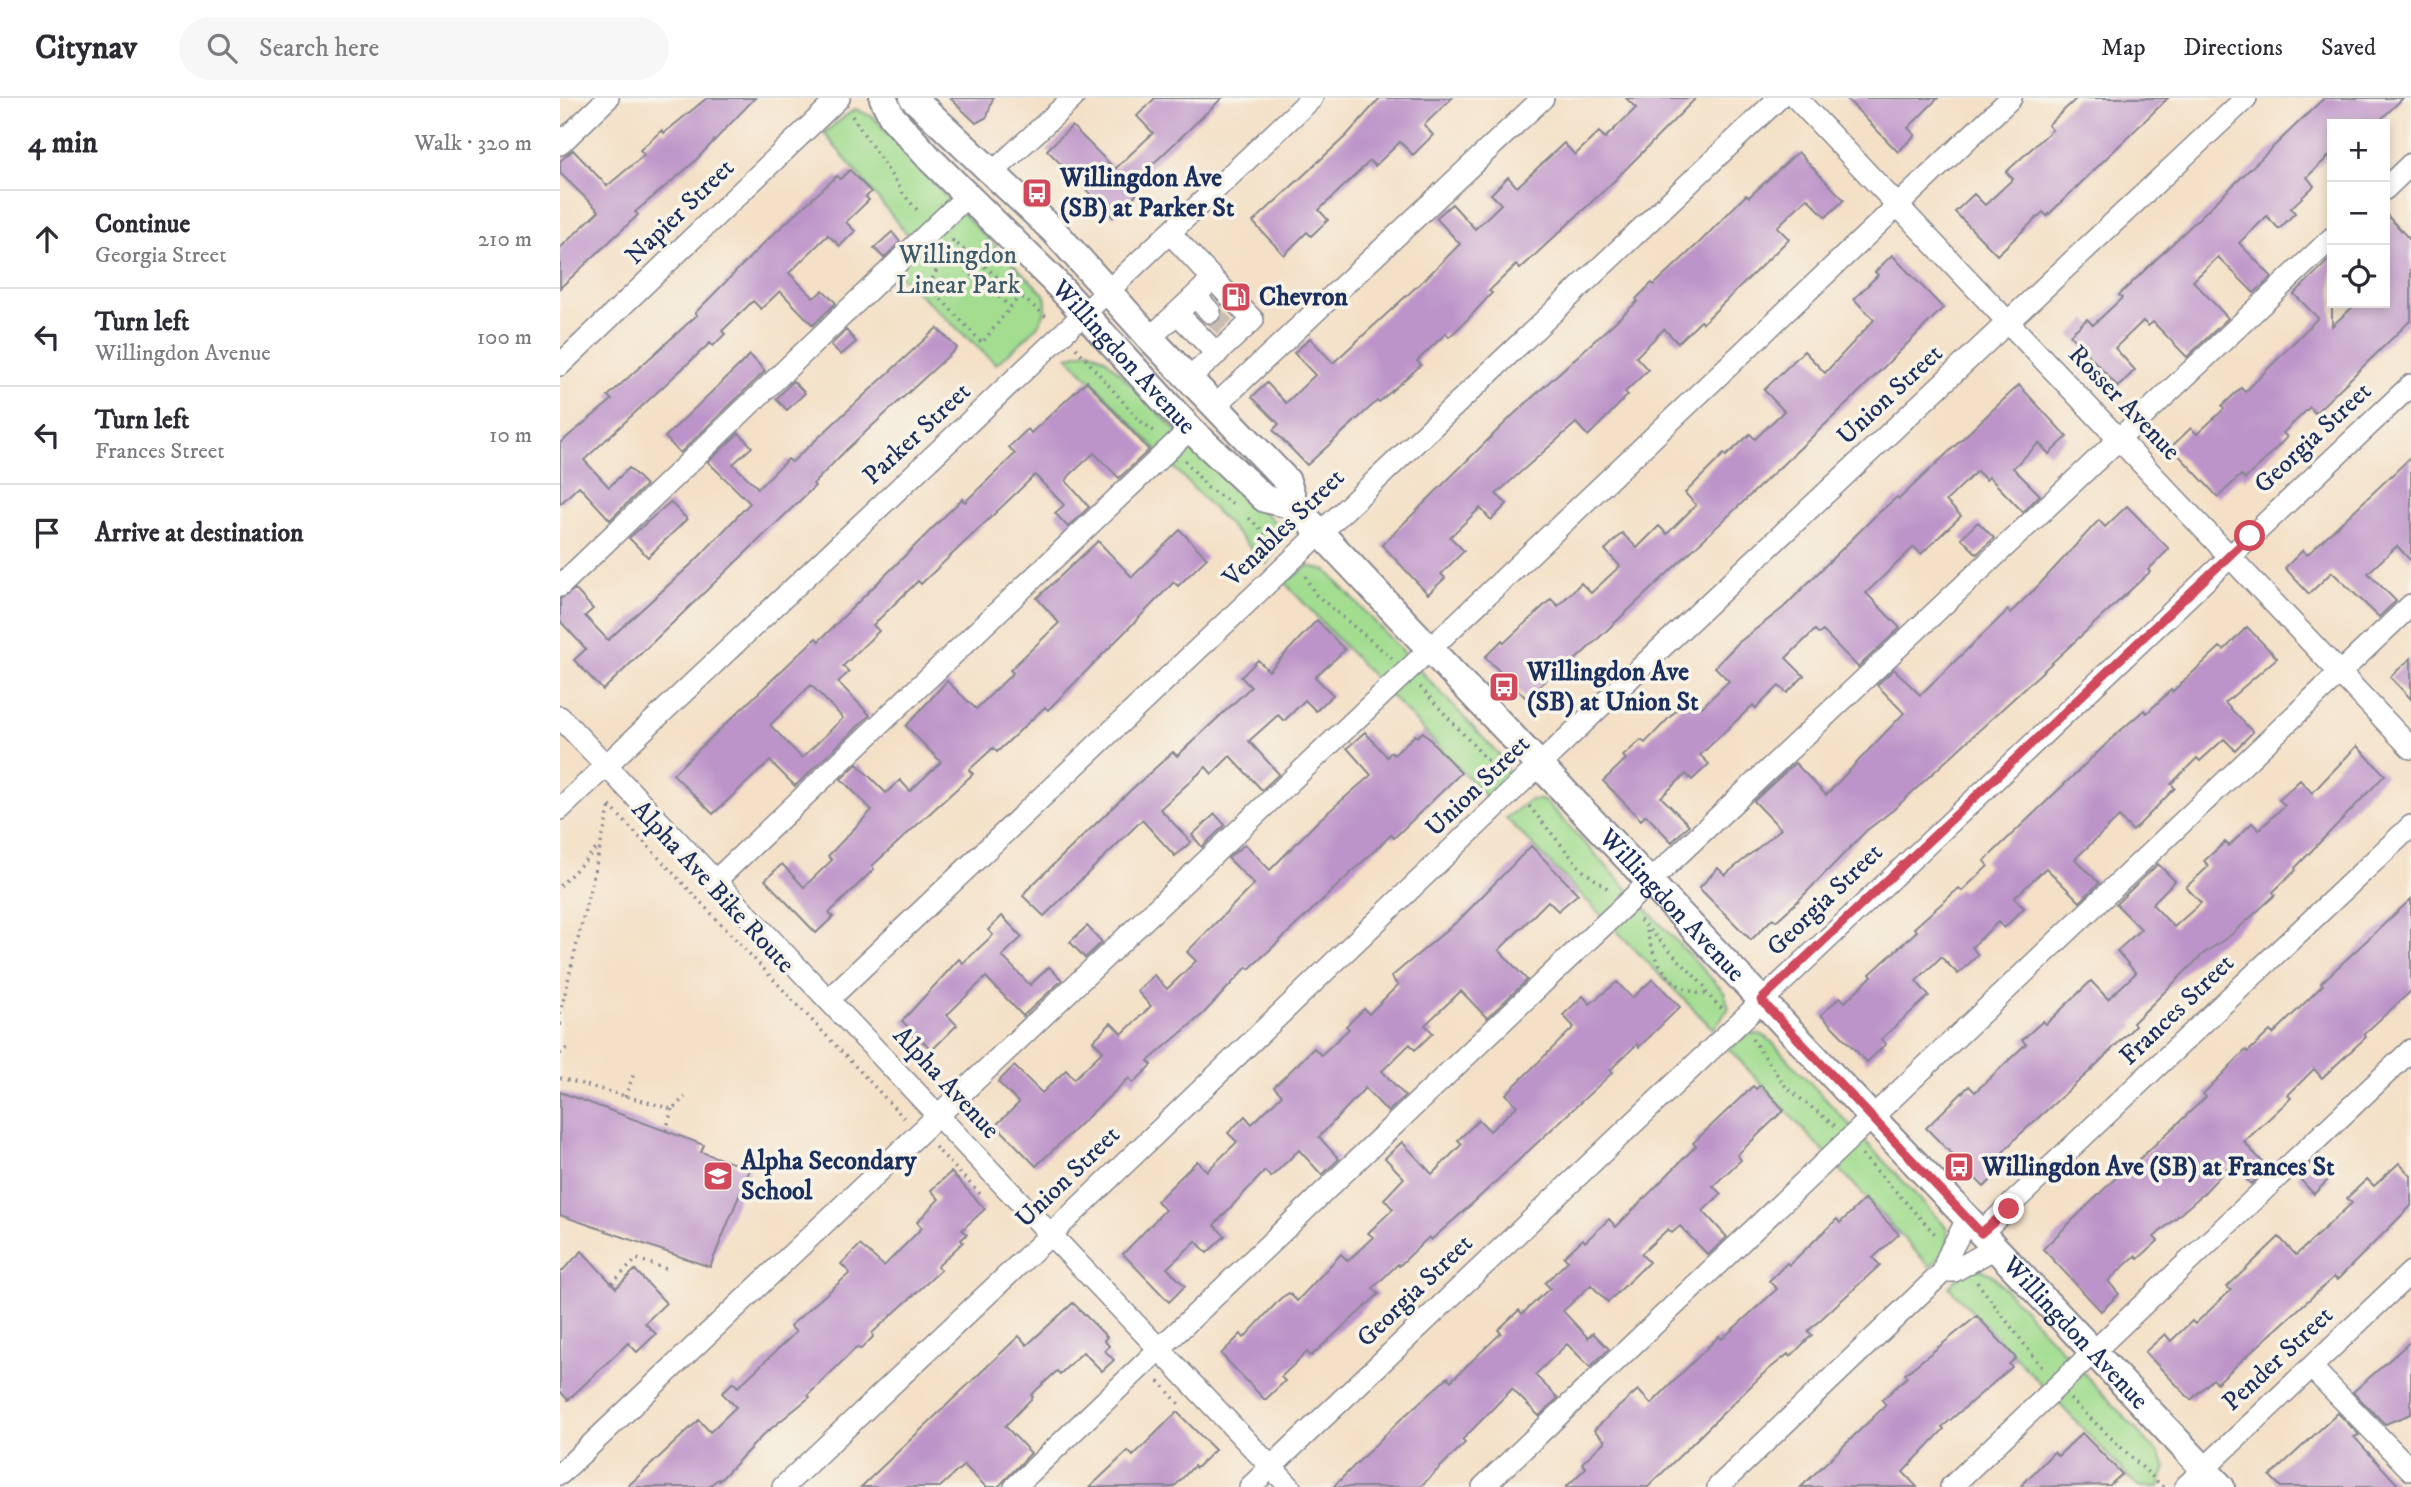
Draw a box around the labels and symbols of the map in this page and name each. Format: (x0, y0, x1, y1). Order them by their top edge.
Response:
street label: Napier Street (619, 152, 741, 272)
place label: Willingdon Ave (SB) at Parker St (1059, 162, 1235, 225)
bus stop icon: Willingdon Ave (SB) at Parker St (1020, 176, 1054, 210)
park label: Willingdon Linear Park (896, 239, 1020, 302)
street label: Willingdon Avenue (1044, 272, 1203, 442)
fuel station icon: Chevron (1219, 280, 1253, 314)
place label: Chevron (1259, 281, 1348, 314)
street label: Union Street (1830, 338, 1950, 452)
street label: Rosser Avenue (2061, 338, 2187, 468)
street label: Georgia Street (2247, 375, 2379, 501)
street label: Parker Street (856, 376, 978, 492)
street label: Venables Street (1215, 462, 1352, 595)
route start (2234, 520, 2265, 551)
place label: Willingdon Ave (SB) at Union St (1526, 656, 1699, 719)
bus stop icon: Willingdon Ave (SB) at Union St (1487, 670, 1521, 704)
street label: Union Street (1419, 728, 1537, 844)
street label: Alpha Ave Bike Route (624, 794, 802, 980)
street label: Willingdon Avenue (1591, 821, 1752, 989)
street label: Georgia Street (1760, 836, 1890, 964)
street label: Frances Street (2113, 947, 2241, 1073)
street label: Alpha Avenue (885, 1020, 1007, 1146)
street label: Union Street (1009, 1119, 1127, 1235)
place label: Alpha Secondary School (740, 1145, 917, 1208)
bus stop icon: Willingdon Ave (SB) at Frances St (1942, 1150, 1976, 1184)
place label: Willingdon Ave (SB) at Frances St (1981, 1151, 2335, 1184)
school or university icon: Alpha Secondary School (701, 1159, 735, 1193)
route end (1993, 1193, 2024, 1224)
street label: Georgia Street (1350, 1227, 1480, 1355)
street label: Willingdon Avenue (1995, 1249, 2156, 1417)
street label: Pender Street (2216, 1299, 2340, 1419)

